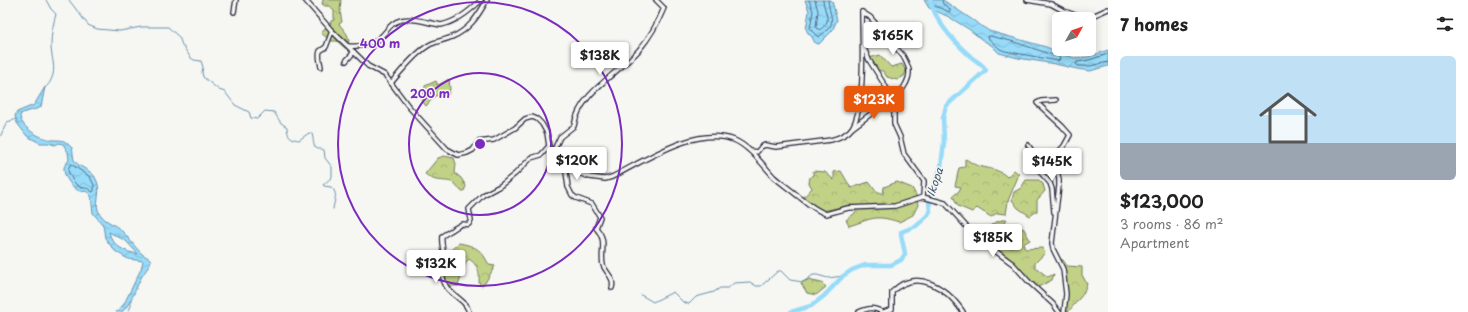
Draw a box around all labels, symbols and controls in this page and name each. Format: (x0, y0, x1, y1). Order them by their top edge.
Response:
text: 7 homes (1120, 11, 1188, 37)
north arrow (1052, 12, 1096, 56)
map controls (1052, 12, 1096, 56)
icon: filters (1434, 13, 1456, 35)
pin: $165K (865, 22, 921, 56)
text: $165K (873, 25, 914, 44)
text: 400 m (360, 34, 400, 52)
pin: $138K (572, 42, 628, 76)
text: $138K (580, 45, 620, 64)
icon: home (1252, 82, 1324, 154)
text: 200 m (410, 84, 450, 102)
pin: $123K (846, 86, 902, 120)
text: $123K (853, 89, 895, 108)
centre of rings (473, 137, 487, 151)
pin: $120K (549, 147, 605, 181)
pin: $145K (1024, 148, 1080, 182)
text: $120K (556, 150, 598, 169)
text: $145K (1032, 151, 1072, 170)
water label: Ikopa (922, 165, 947, 198)
text: $123,000 (1120, 188, 1204, 214)
text: 3 rooms · 86 m² (1120, 214, 1223, 233)
pin: $185K (965, 224, 1021, 258)
text: $185K (973, 227, 1013, 246)
text: Apartment (1120, 233, 1189, 252)
pin: $132K (408, 250, 464, 284)
text: $132K (415, 253, 457, 272)

